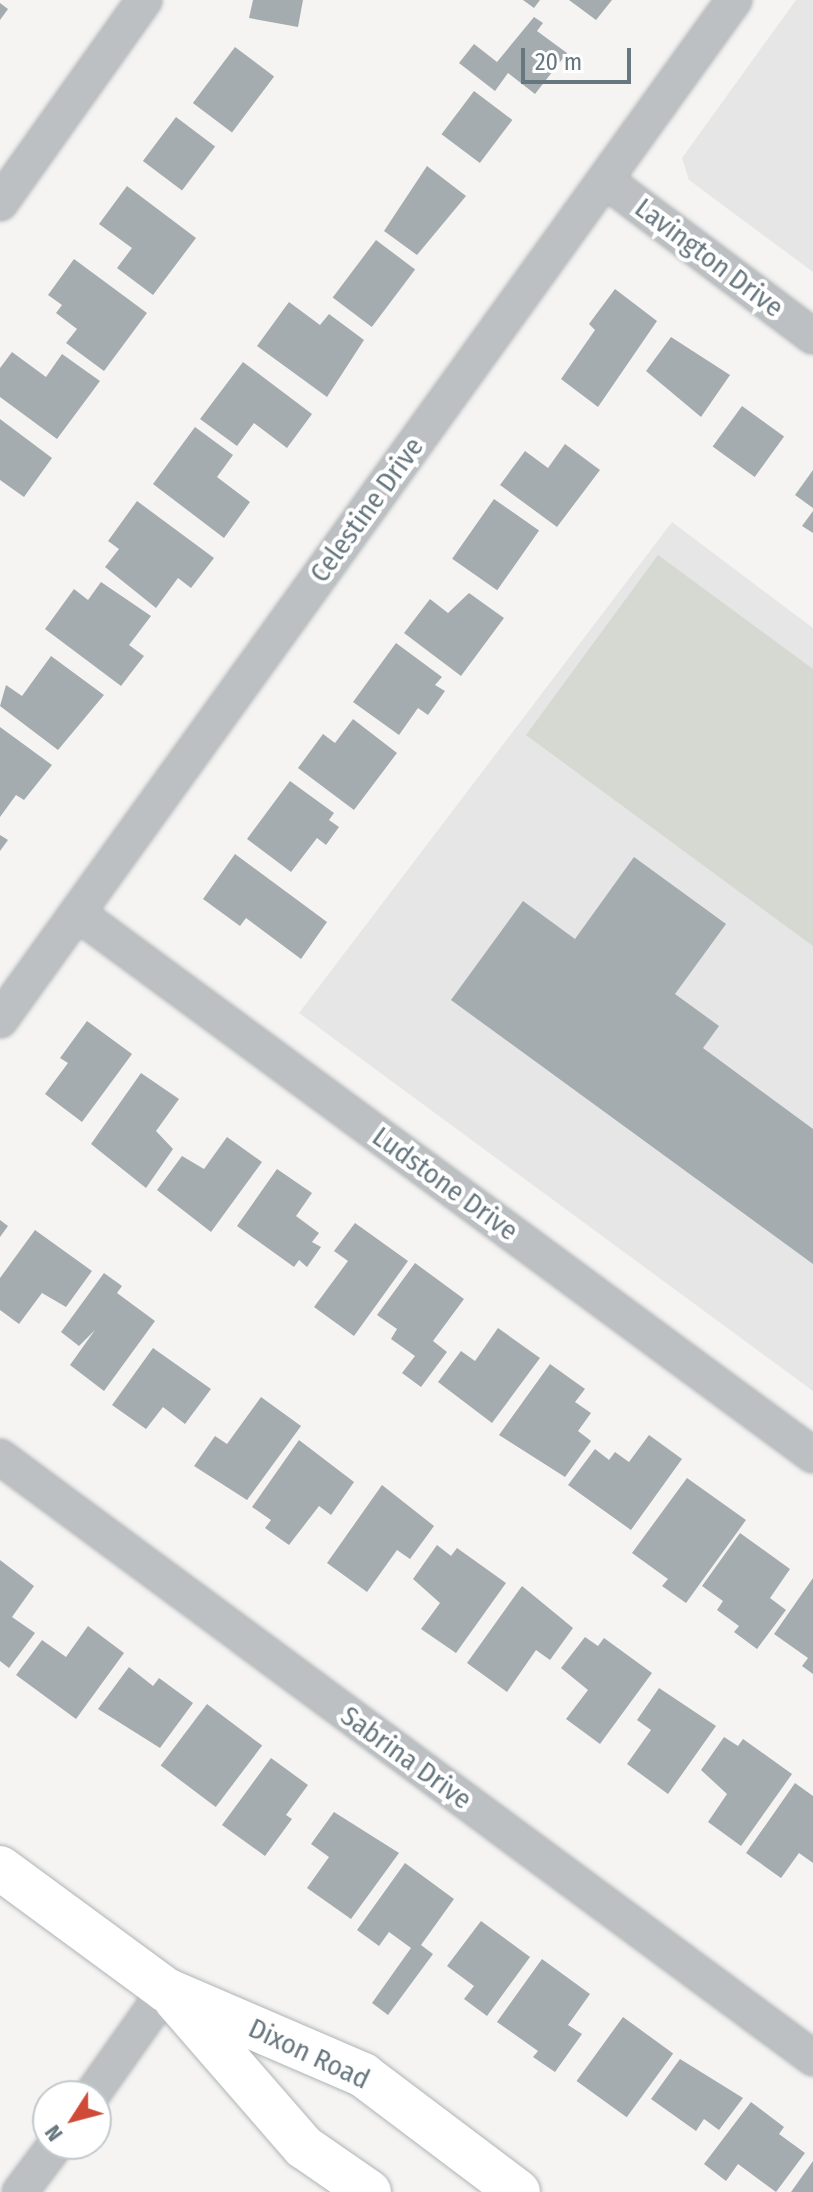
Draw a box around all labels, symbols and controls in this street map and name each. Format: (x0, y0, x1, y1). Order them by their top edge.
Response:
scale bar (525, 32, 635, 82)
text: 20 m (535, 48, 582, 76)
street label: Lavington Drive (628, 191, 790, 325)
street label: Celestine Drive (303, 431, 431, 589)
street label: Ludstone Drive (366, 1120, 524, 1248)
street label: Sabrina Drive (334, 1699, 478, 1817)
street label: Dixon Road (243, 2011, 375, 2097)
north arrow (32, 2080, 112, 2160)
text: N (39, 2120, 69, 2146)

